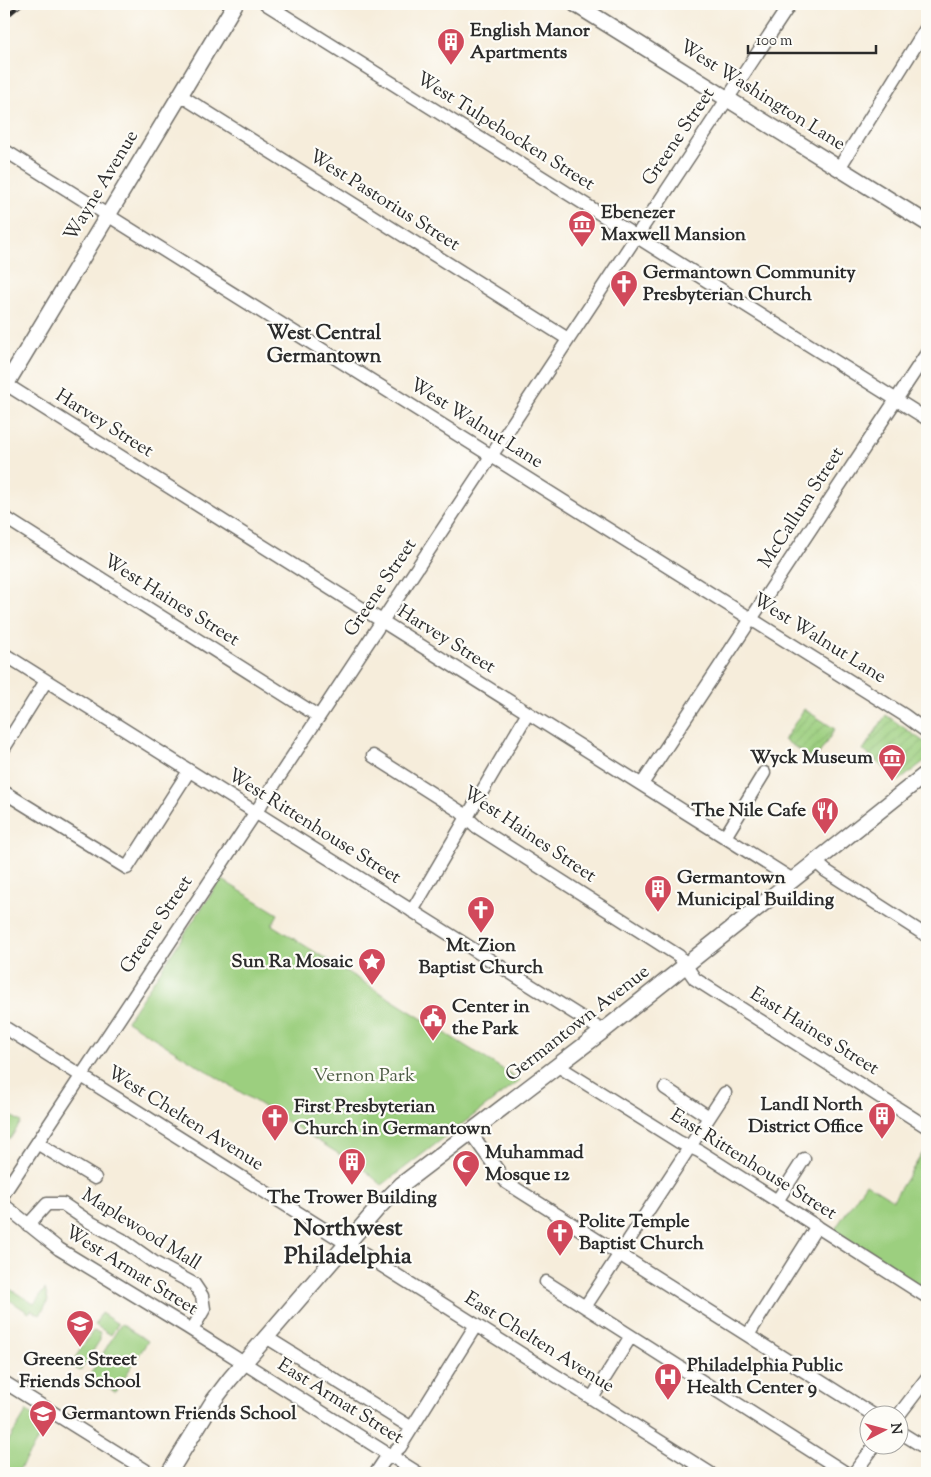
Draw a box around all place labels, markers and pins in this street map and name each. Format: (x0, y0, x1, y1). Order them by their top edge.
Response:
place label: English Manor Apartments (470, 18, 591, 67)
building icon: English Manor Apartments (436, 27, 466, 66)
place label: Ebenezer Maxwell Mansion (601, 200, 747, 249)
museum icon: Ebenezer Maxwell Mansion (567, 209, 597, 248)
place label: Germantown Community Presbyterian Church (643, 260, 856, 309)
church icon: Germantown Community Presbyterian Church (609, 269, 639, 308)
museum icon: Wyck Museum (877, 743, 907, 782)
place label: Wyck Museum (750, 745, 873, 772)
restaurant icon: The Nile Cafe (810, 796, 840, 835)
place label: The Nile Cafe (691, 798, 806, 825)
place label: Germantown Municipal Building (677, 865, 835, 914)
building icon: Germantown Municipal Building (643, 874, 673, 913)
church icon: Mt. Zion Baptist Church (466, 895, 496, 934)
place label: Mt. Zion Baptist Church (419, 933, 544, 982)
place icon: Sun Ra Mosaic (357, 947, 387, 986)
place label: Sun Ra Mosaic (231, 949, 353, 976)
place label: Center in the Park (452, 994, 531, 1043)
public building icon: Center in the Park (418, 1003, 448, 1042)
place label: LandI North District Office (748, 1092, 864, 1141)
place label: First Presbyterian Church in Germantown (294, 1094, 492, 1143)
building icon: LandI North District Office (867, 1101, 897, 1140)
church icon: First Presbyterian Church in Germantown (260, 1103, 290, 1142)
place label: Muhammad Mosque 12 (485, 1140, 584, 1189)
building icon: The Trower Building (337, 1147, 367, 1186)
mosque icon: Muhammad Mosque 12 (451, 1149, 481, 1188)
place label: The Trower Building (267, 1185, 437, 1212)
place label: Polite Temple Baptist Church (579, 1209, 705, 1258)
church icon: Polite Temple Baptist Church (545, 1218, 575, 1257)
school or university icon: Greene Street Friends School (65, 1309, 95, 1348)
place label: Greene Street Friends School (19, 1347, 141, 1396)
place label: Philadelphia Public Health Center 9 (687, 1353, 843, 1402)
hospital icon: Philadelphia Public Health Center 9 (653, 1362, 683, 1401)
school or university icon: Germantown Friends School (28, 1399, 58, 1438)
place label: Germantown Friends School (62, 1401, 297, 1428)

